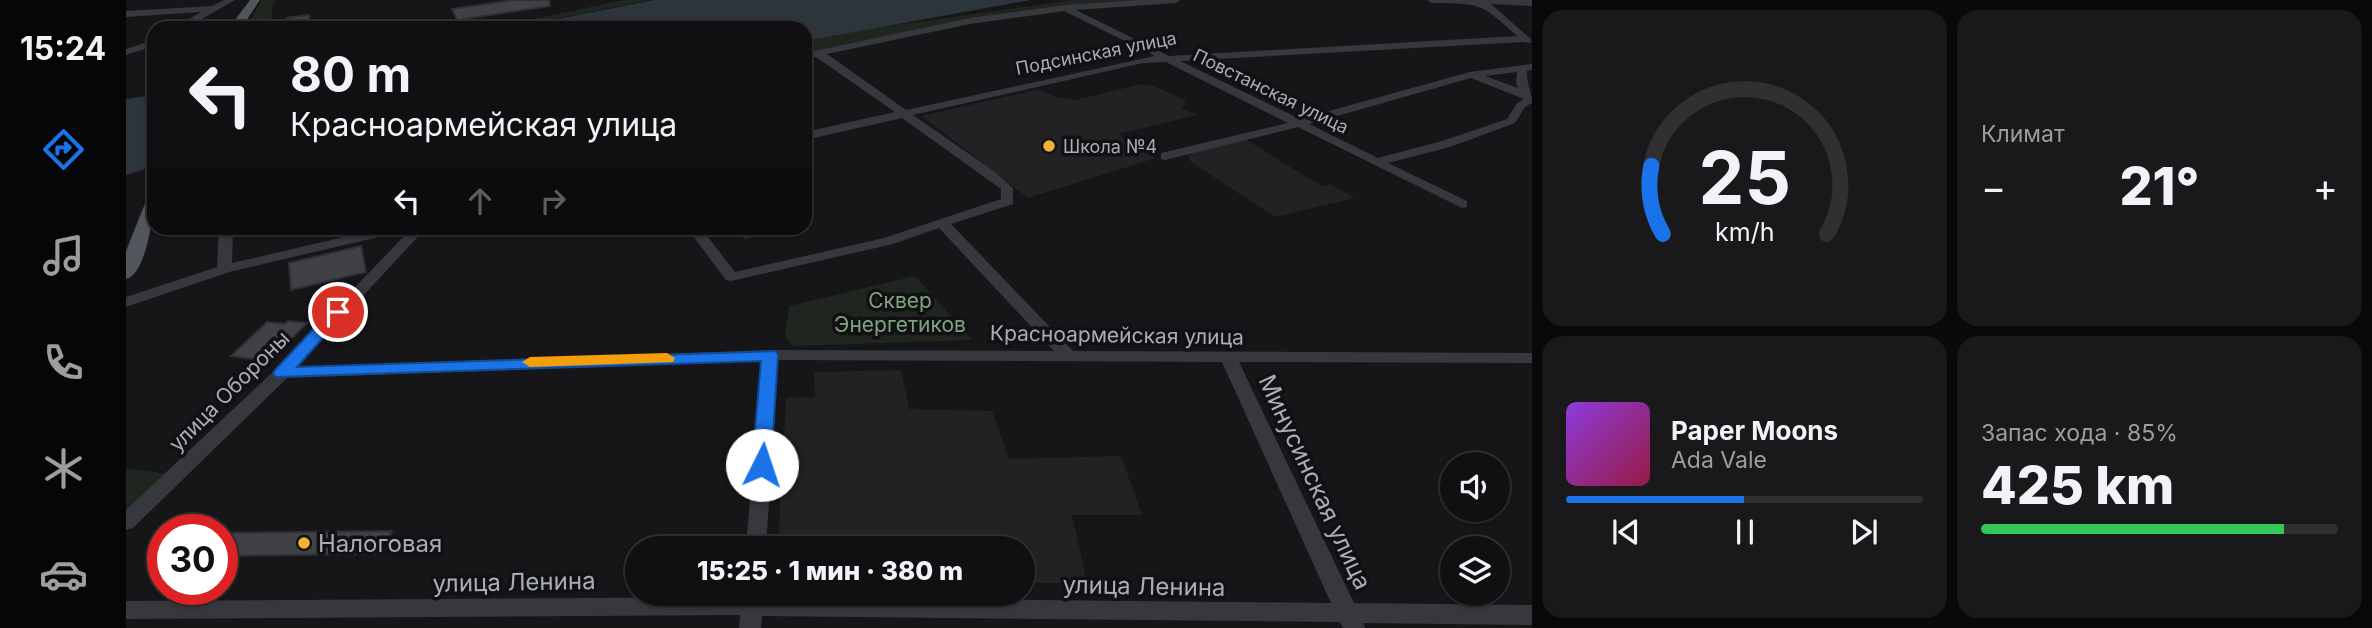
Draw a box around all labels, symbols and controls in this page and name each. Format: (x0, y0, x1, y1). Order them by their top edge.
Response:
street label: Подсинская улица (1014, 27, 1178, 79)
text: 15:24 (20, 29, 106, 68)
street label: Повстанская улица (1190, 44, 1352, 138)
text: 80 m (290, 45, 411, 104)
icon: left (175, 49, 266, 140)
text: Красноармейская улица (290, 105, 677, 144)
text: Климат (1981, 120, 2065, 148)
icon: directions (39, 125, 88, 174)
text: 25 (1698, 133, 1791, 222)
place label: Школа №4 (1063, 136, 1157, 157)
marker: Школа №4 (1041, 138, 1057, 154)
text: 21° (2119, 155, 2200, 218)
text: − (1981, 164, 2006, 210)
text: + (2313, 164, 2338, 210)
icon: left (388, 182, 426, 220)
icon: ahead (461, 182, 499, 220)
icon: right (534, 182, 572, 220)
text: km/h (1715, 217, 1774, 247)
icon: music (39, 231, 88, 280)
pin (308, 282, 368, 342)
park label: Сквер Энергетиков (834, 288, 966, 337)
icon: arrive (319, 293, 357, 331)
street label: Красноармейская улица (990, 320, 1244, 350)
street label: улица Обороны (164, 326, 294, 456)
icon: phone (39, 338, 88, 387)
street label: Минусинская улица (1252, 370, 1378, 594)
text: Paper Moons (1671, 415, 1838, 446)
text: Запас хода · 85% (1981, 419, 2178, 447)
position arrow (725, 428, 799, 502)
icon: climate (39, 444, 88, 493)
text: Ada Vale (1671, 446, 1767, 474)
map controls (1440, 452, 1510, 606)
button: sound (1440, 452, 1510, 522)
text: 425 km (1981, 454, 2174, 517)
icon: previous (1607, 513, 1645, 551)
icon: pause (1726, 513, 1764, 551)
icon: next (1845, 513, 1883, 551)
speed limit sign: 30 (147, 514, 238, 605)
place label: Налоговая (318, 529, 442, 558)
marker: Налоговая (296, 535, 312, 551)
button: layers (1440, 536, 1510, 606)
icon: car (39, 550, 88, 599)
text: 15:25 · 1 мин · 380 m (697, 555, 963, 586)
street label: улица Ленина (432, 566, 596, 598)
street label: улица Ленина (1062, 570, 1226, 602)

